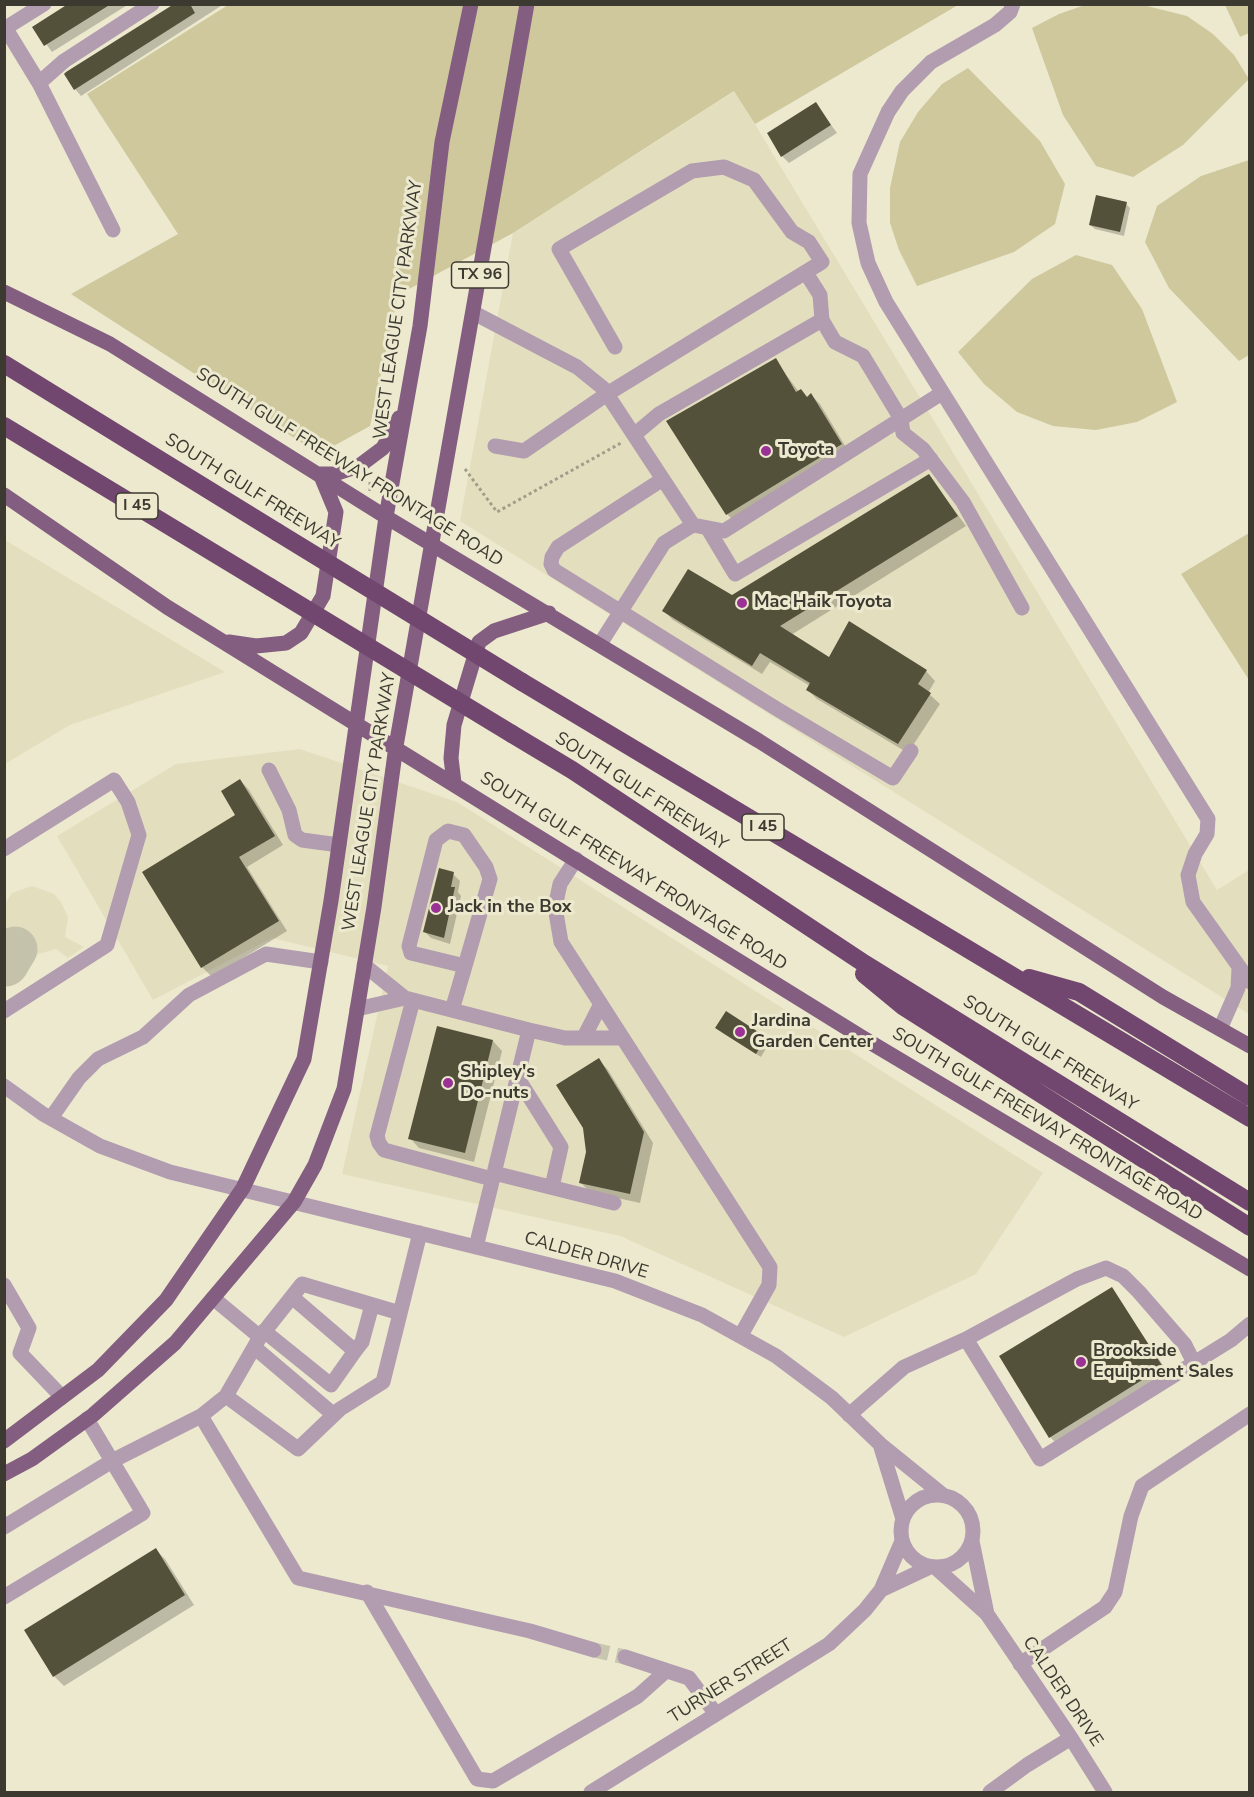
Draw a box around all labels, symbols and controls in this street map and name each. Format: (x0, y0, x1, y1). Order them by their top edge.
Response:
street label: WEST LEAGUE CITY PARKWAY (370, 179, 428, 441)
road number: TX 96 (452, 262, 508, 288)
street label: SOUTH GULF FREEWAY FRONTAGE ROAD (191, 364, 507, 572)
street label: SOUTH GULF FREEWAY (161, 429, 343, 555)
place label: Toyota (778, 440, 834, 462)
marker: Toyota (759, 444, 773, 458)
road number: I 45 (116, 493, 158, 519)
place label: Mac Haik Toyota (754, 592, 892, 614)
marker: Mac Haik Toyota (735, 596, 749, 610)
street label: WEST LEAGUE CITY PARKWAY (339, 671, 401, 933)
street label: SOUTH GULF FREEWAY (550, 728, 732, 856)
street label: SOUTH GULF FREEWAY FRONTAGE ROAD (475, 768, 791, 976)
road number: I 45 (742, 814, 784, 840)
place label: Jack in the Box (448, 897, 572, 919)
marker: Jack in the Box (429, 901, 443, 915)
street label: SOUTH GULF FREEWAY (959, 991, 1141, 1117)
place label: Jardina Garden Center (752, 1011, 873, 1054)
street label: SOUTH GULF FREEWAY FRONTAGE ROAD (888, 1024, 1206, 1226)
marker: Jardina Garden Center (733, 1025, 747, 1039)
place label: Shipley's Do-nuts (460, 1062, 535, 1104)
marker: Shipley's Do-nuts (441, 1076, 455, 1090)
street label: CALDER DRIVE (521, 1228, 651, 1284)
place label: Brookside Equipment Sales (1093, 1341, 1234, 1384)
marker: Brookside Equipment Sales (1074, 1355, 1088, 1369)
street label: CALDER DRIVE (1017, 1633, 1107, 1751)
street label: TURNER STREET (665, 1635, 797, 1729)

